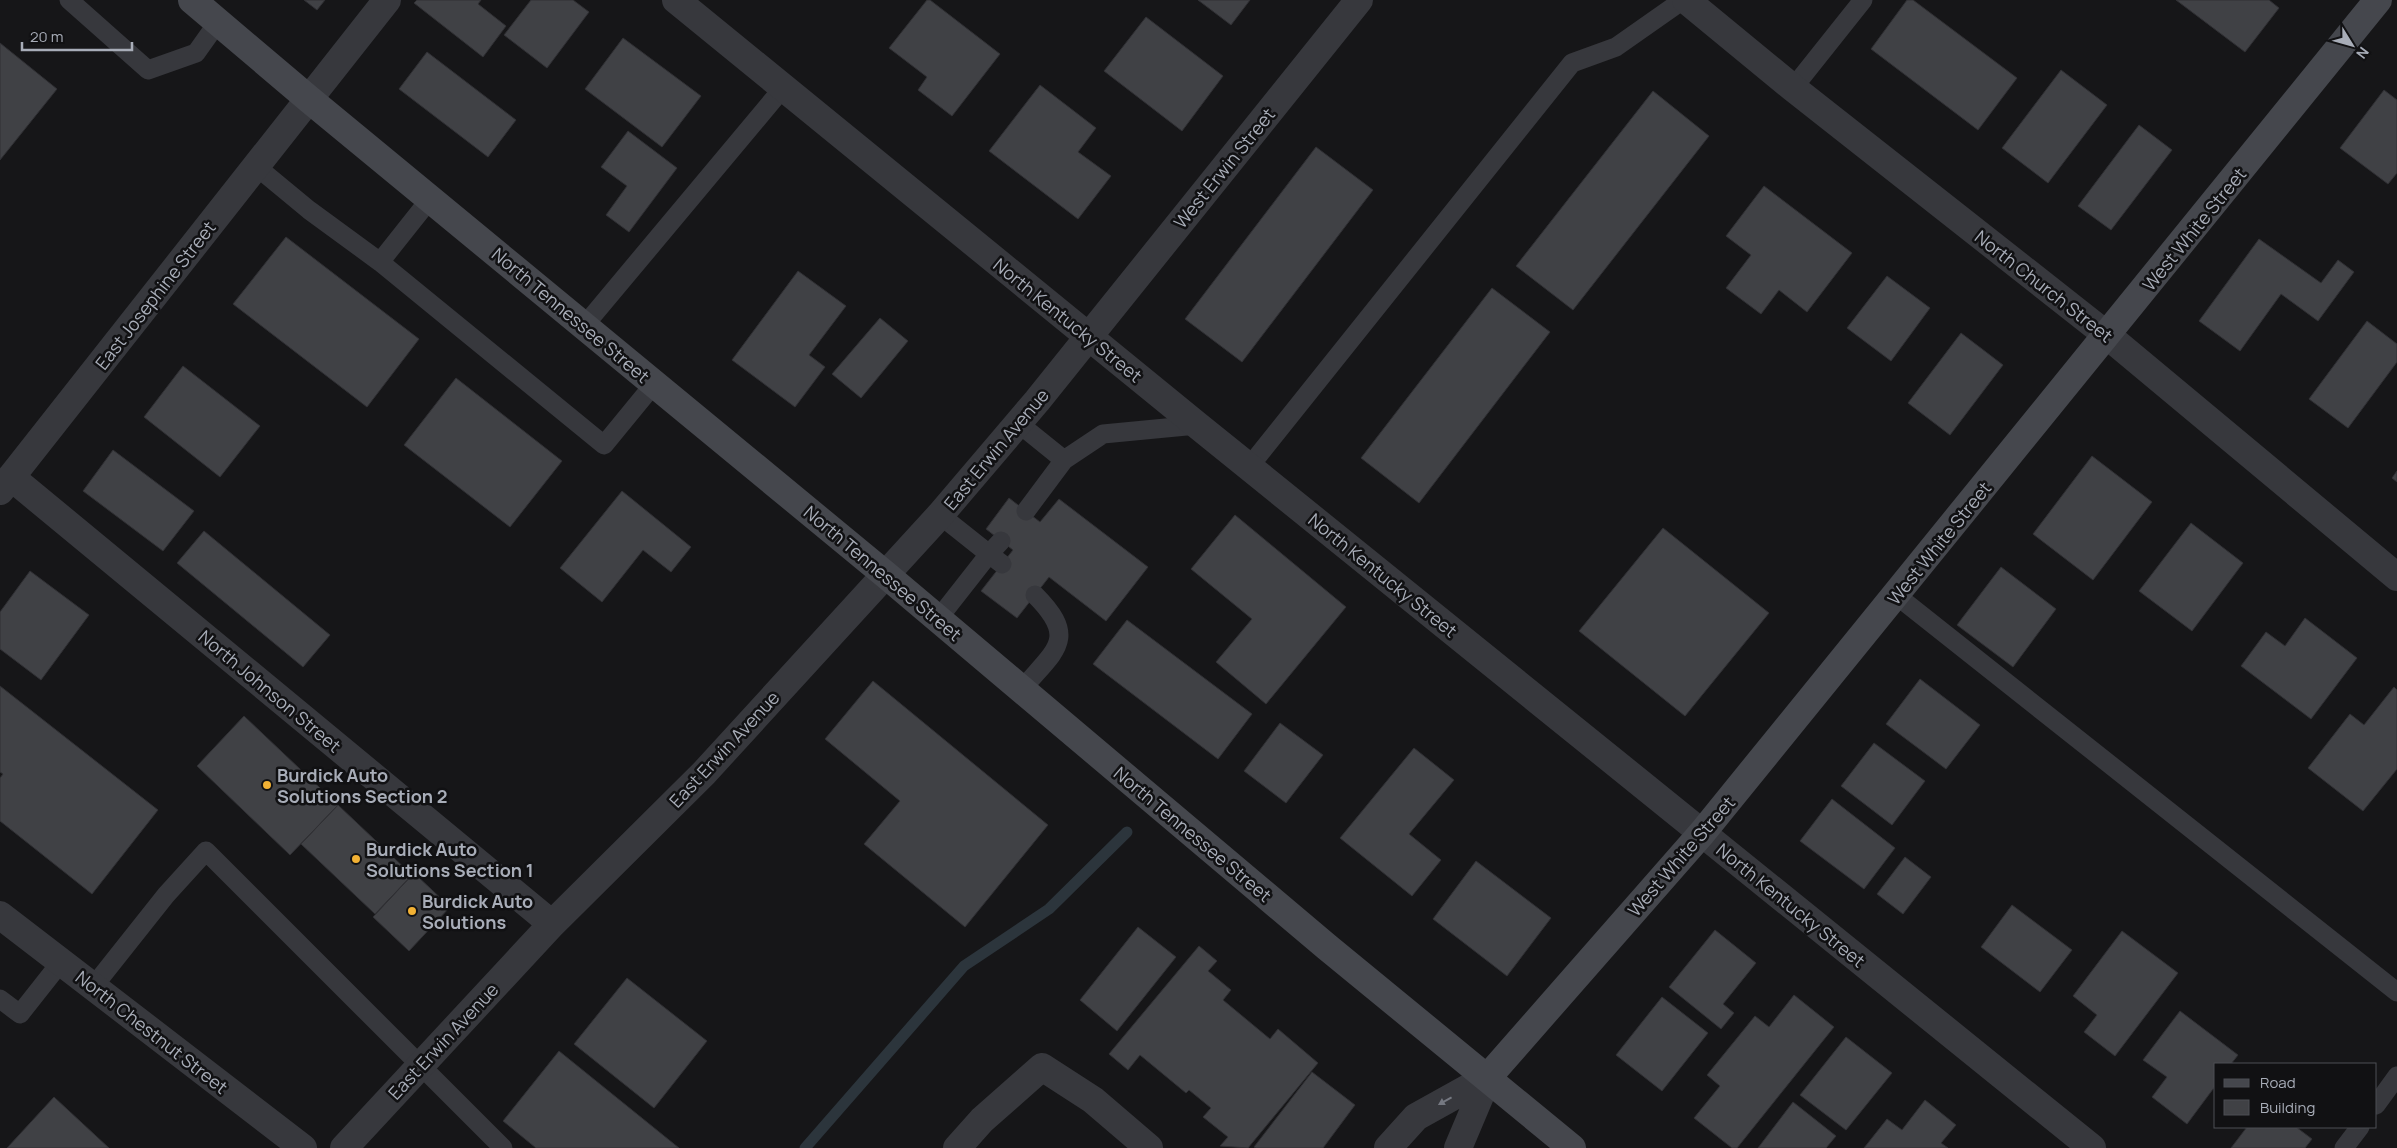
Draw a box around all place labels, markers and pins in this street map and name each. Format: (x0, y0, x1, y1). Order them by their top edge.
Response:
place label: Burdick Auto Solutions Section 2 (277, 763, 447, 808)
marker: Burdick Auto Solutions Section 2 (261, 779, 273, 791)
place label: Burdick Auto Solutions Section 1 (366, 837, 534, 882)
marker: Burdick Auto Solutions Section 1 (350, 853, 362, 865)
place label: Burdick Auto Solutions (422, 889, 533, 934)
marker: Burdick Auto Solutions (406, 905, 418, 917)

